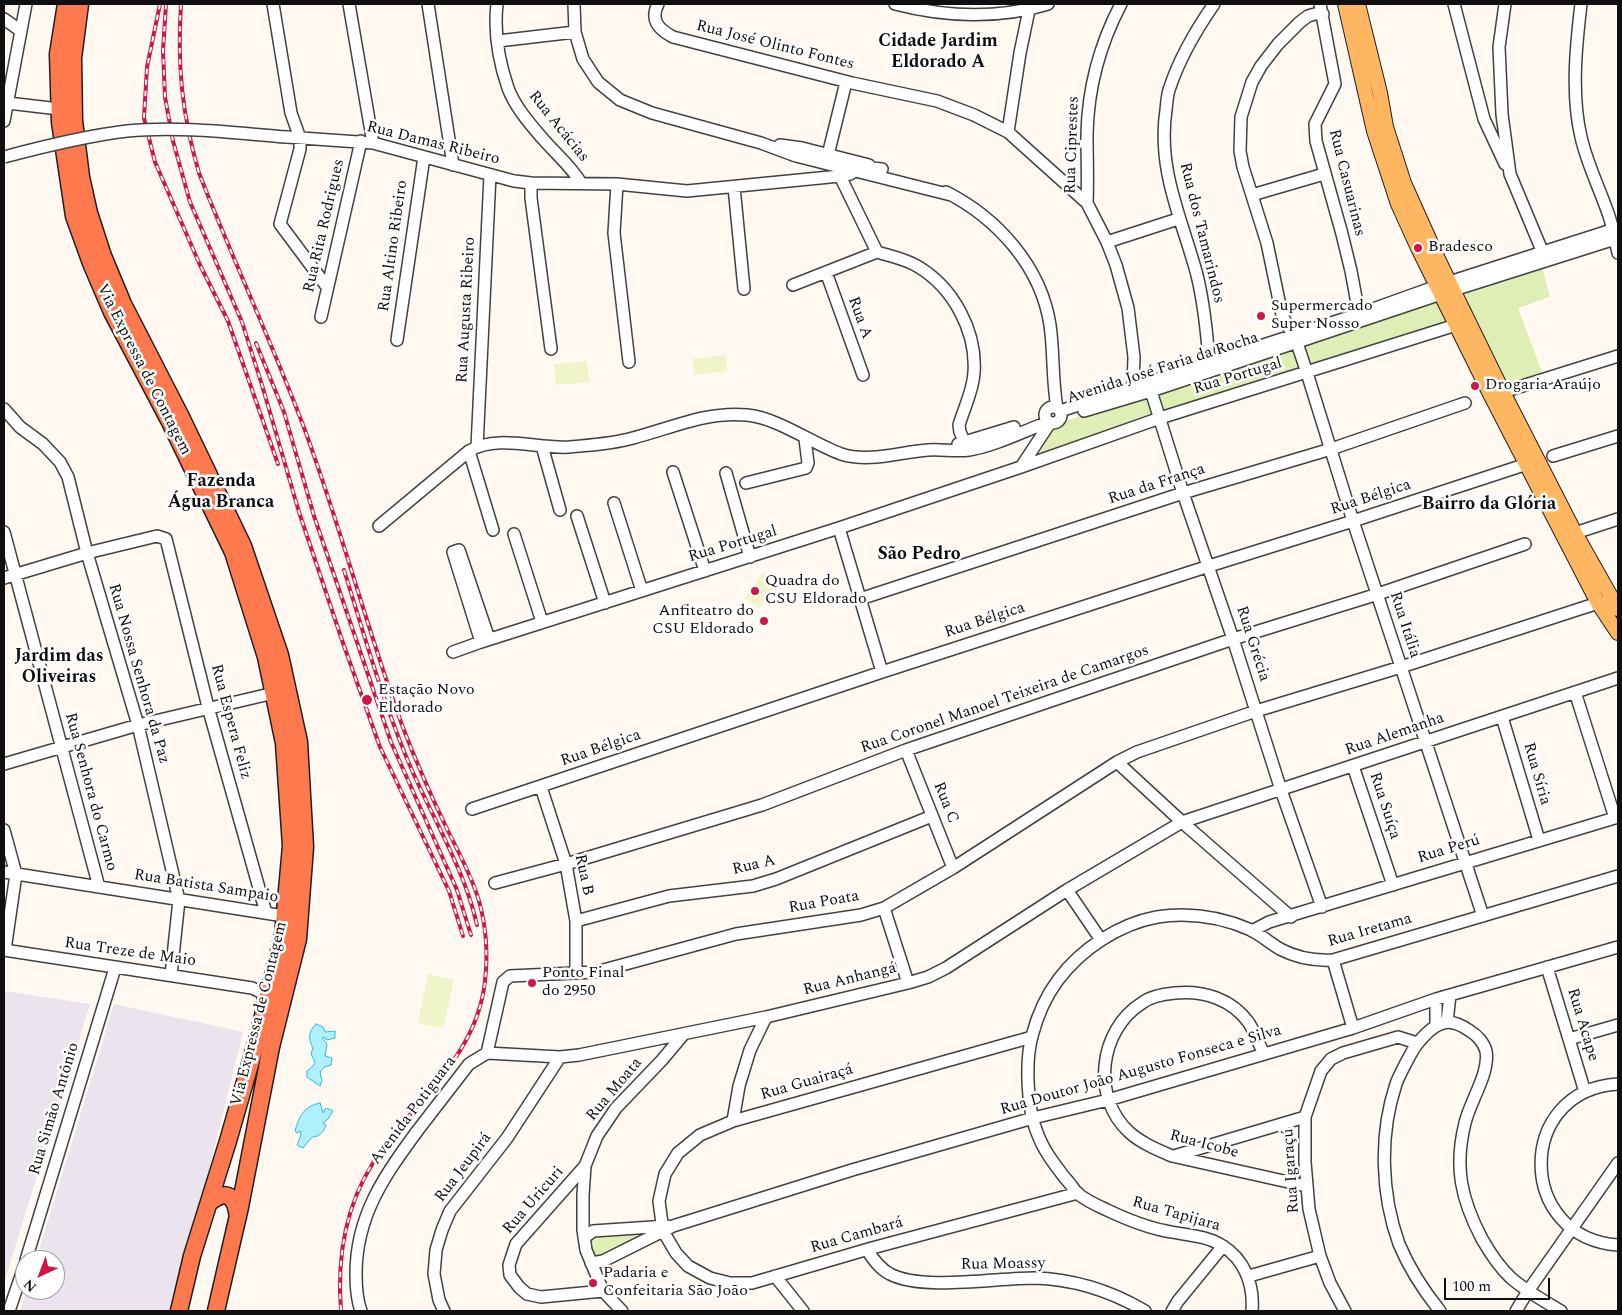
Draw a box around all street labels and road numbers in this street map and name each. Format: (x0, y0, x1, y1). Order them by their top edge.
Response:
street label: Rua José Olinto Fontes (694, 17, 856, 75)
street label: Rua Acácias (523, 88, 593, 166)
street label: Rua Ciprestes (1062, 96, 1084, 194)
street label: Rua Damas Ribeiro (365, 118, 501, 170)
street label: Rua Casuarinas (1323, 127, 1369, 239)
street label: Rua Rita Rodrigues (300, 157, 350, 295)
street label: Rua dos Tamarindos (1174, 161, 1228, 305)
street label: Rua Altino Ribeiro (375, 179, 413, 313)
street label: Rua Augusta Ribeiro (454, 236, 480, 384)
street label: Via Expressa de Contagem (91, 281, 195, 459)
street label: Rua A (843, 294, 875, 342)
street label: Avenida José Faria da Rocha (1065, 329, 1261, 409)
street label: Rua Portugal (1191, 354, 1285, 400)
street label: Rua da França (1106, 460, 1208, 510)
street label: Rua Bélgica (1328, 476, 1414, 520)
street label: Rua Portugal (686, 522, 780, 568)
street label: Rua Nossa Senhora da Paz (103, 582, 173, 766)
street label: Rua Itália (1384, 589, 1424, 661)
street label: Rua Bélgica (942, 599, 1028, 643)
street label: Rua Grécia (1231, 604, 1273, 684)
street label: Rua Coronel Manoel Teixeira de Camargos (858, 641, 1152, 759)
street label: Rua Espera Feliz (205, 662, 255, 782)
street label: Rua Alemanha (1343, 709, 1447, 761)
street label: Rua Senhora do Carmo (60, 711, 120, 873)
street label: Rua Bélgica (558, 726, 644, 772)
street label: Rua Síria (1518, 741, 1554, 807)
street label: Rua Suíça (1364, 770, 1404, 842)
street label: Rua C (928, 779, 962, 827)
street label: Rua Perú (1415, 831, 1483, 869)
street label: Rua A (731, 852, 777, 880)
street label: Rua B (569, 853, 597, 897)
street label: Rua Batista Sampaio (133, 866, 279, 908)
street label: Rua Poata (787, 887, 861, 919)
street label: Rua Iretama (1326, 910, 1414, 952)
street label: Via Expressa de Contagem (228, 920, 292, 1108)
street label: Rua Treze de Maio (63, 934, 197, 972)
street label: Rua Anhangá (801, 959, 899, 1001)
street label: Rua Acape (1562, 986, 1602, 1064)
street label: Rua Doutor João Augusto Fonseca e Silva (998, 1022, 1284, 1120)
street label: Rua Simão Antônio (26, 1040, 84, 1178)
street label: Avenida Potiguara (367, 1053, 461, 1169)
street label: Rua Moata (583, 1054, 647, 1126)
street label: Rua Guairaçá (759, 1061, 855, 1105)
street label: Rua Icobe (1167, 1127, 1241, 1163)
street label: Rua Igaraçú (1279, 1128, 1305, 1214)
street label: Rua Jeupirá (432, 1129, 496, 1207)
street label: Rua Uricuri (499, 1163, 569, 1239)
street label: Rua Tapijara (1130, 1193, 1222, 1237)
street label: Rua Cambará (808, 1214, 906, 1258)
street label: Rua Moassy (961, 1255, 1045, 1275)

